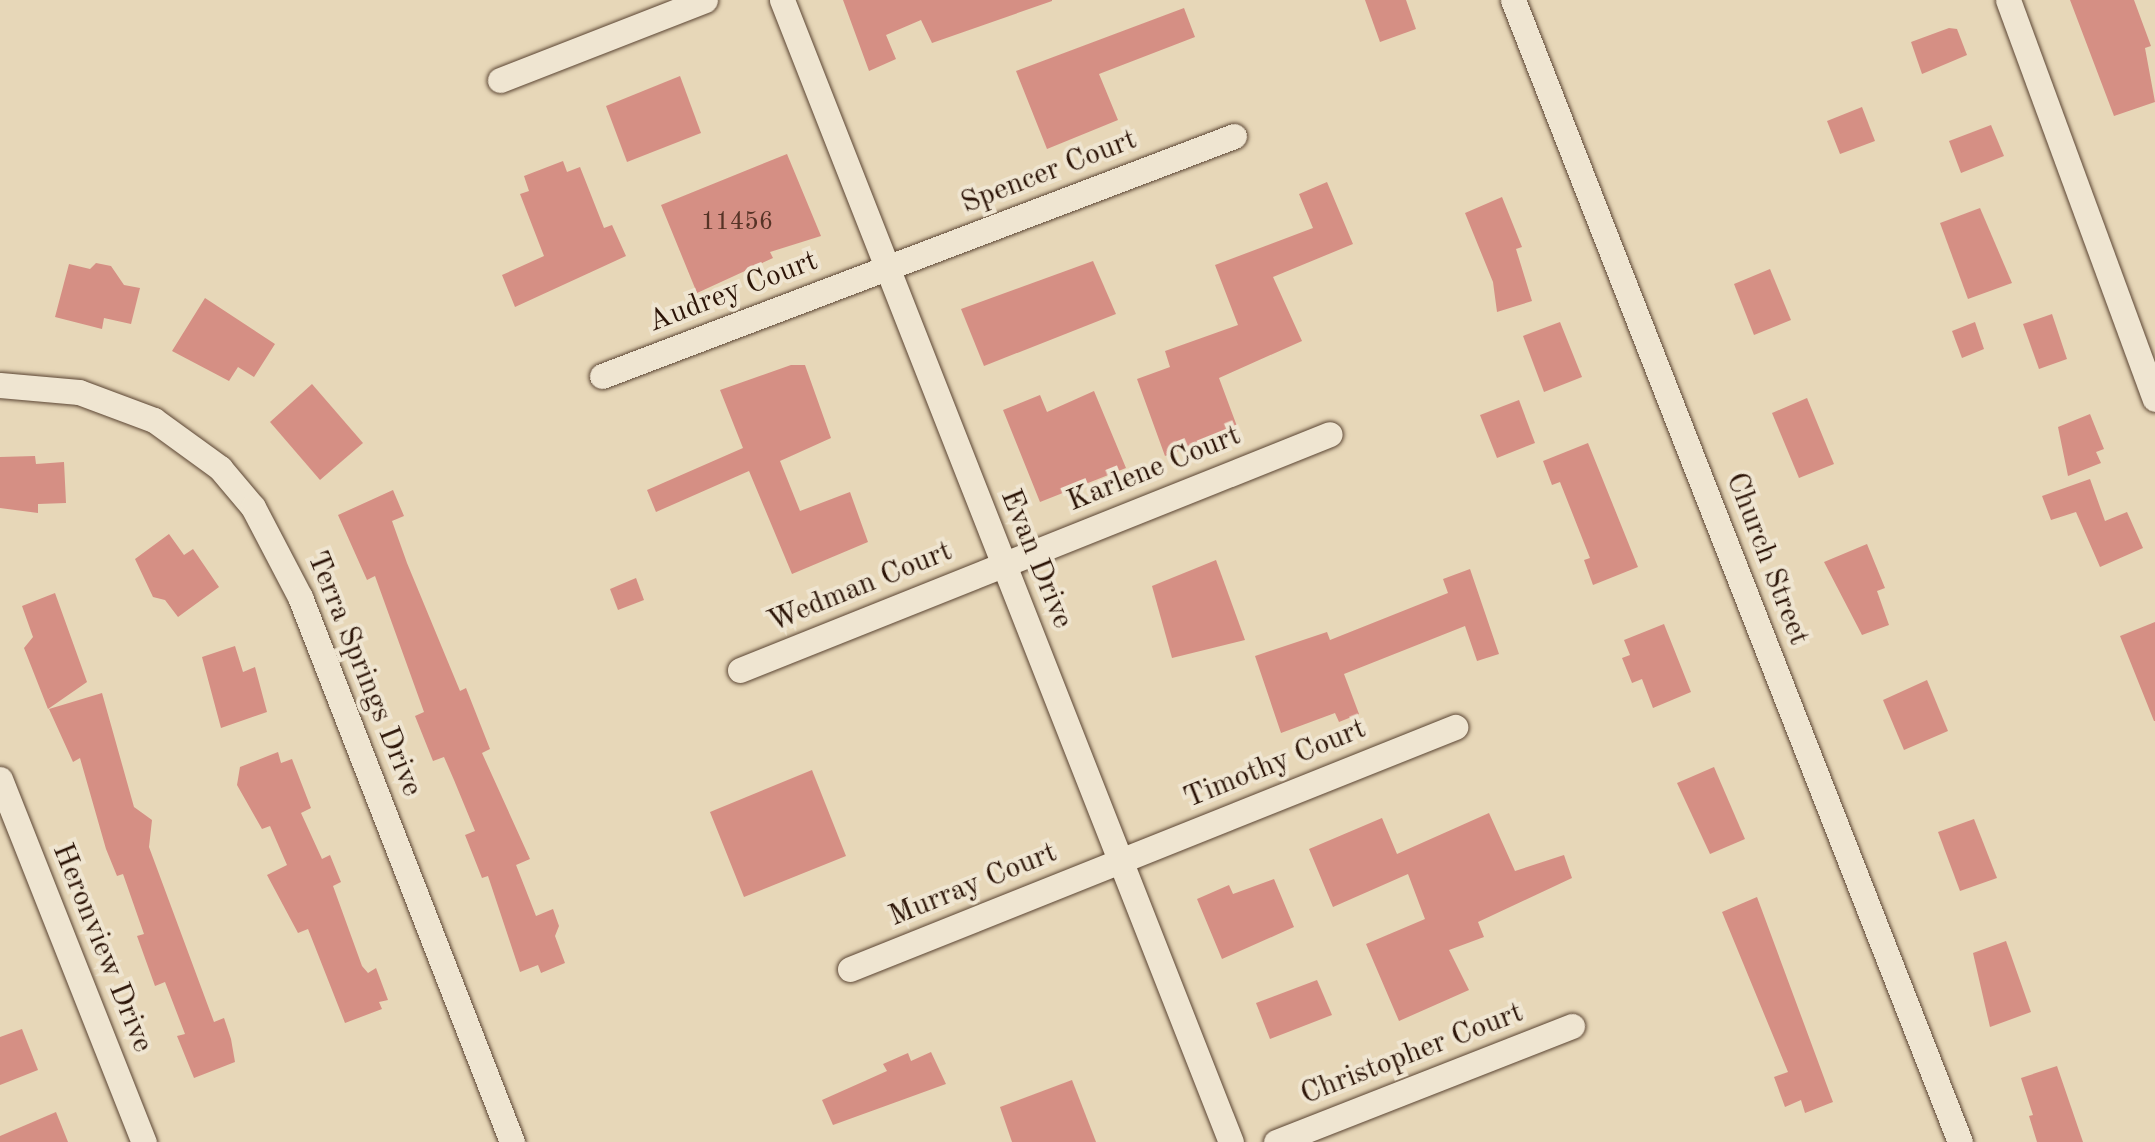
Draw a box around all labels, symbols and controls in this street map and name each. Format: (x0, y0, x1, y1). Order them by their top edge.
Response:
street label: Spencer Court (956, 122, 1142, 222)
house number: 11456 (701, 208, 773, 238)
street label: Audrey Court (643, 243, 823, 341)
street label: Karlene Court (1062, 418, 1246, 520)
street label: Church Street (1718, 468, 1816, 650)
street label: Evan Drive (992, 484, 1080, 634)
street label: Wedman Court (763, 534, 957, 640)
street label: Terra Springs Drive (298, 546, 430, 802)
street label: Timothy Court (1179, 711, 1371, 817)
street label: Murray Court (884, 835, 1062, 935)
street label: Heronview Drive (44, 838, 160, 1058)
street label: Christopher Court (1296, 995, 1528, 1113)

